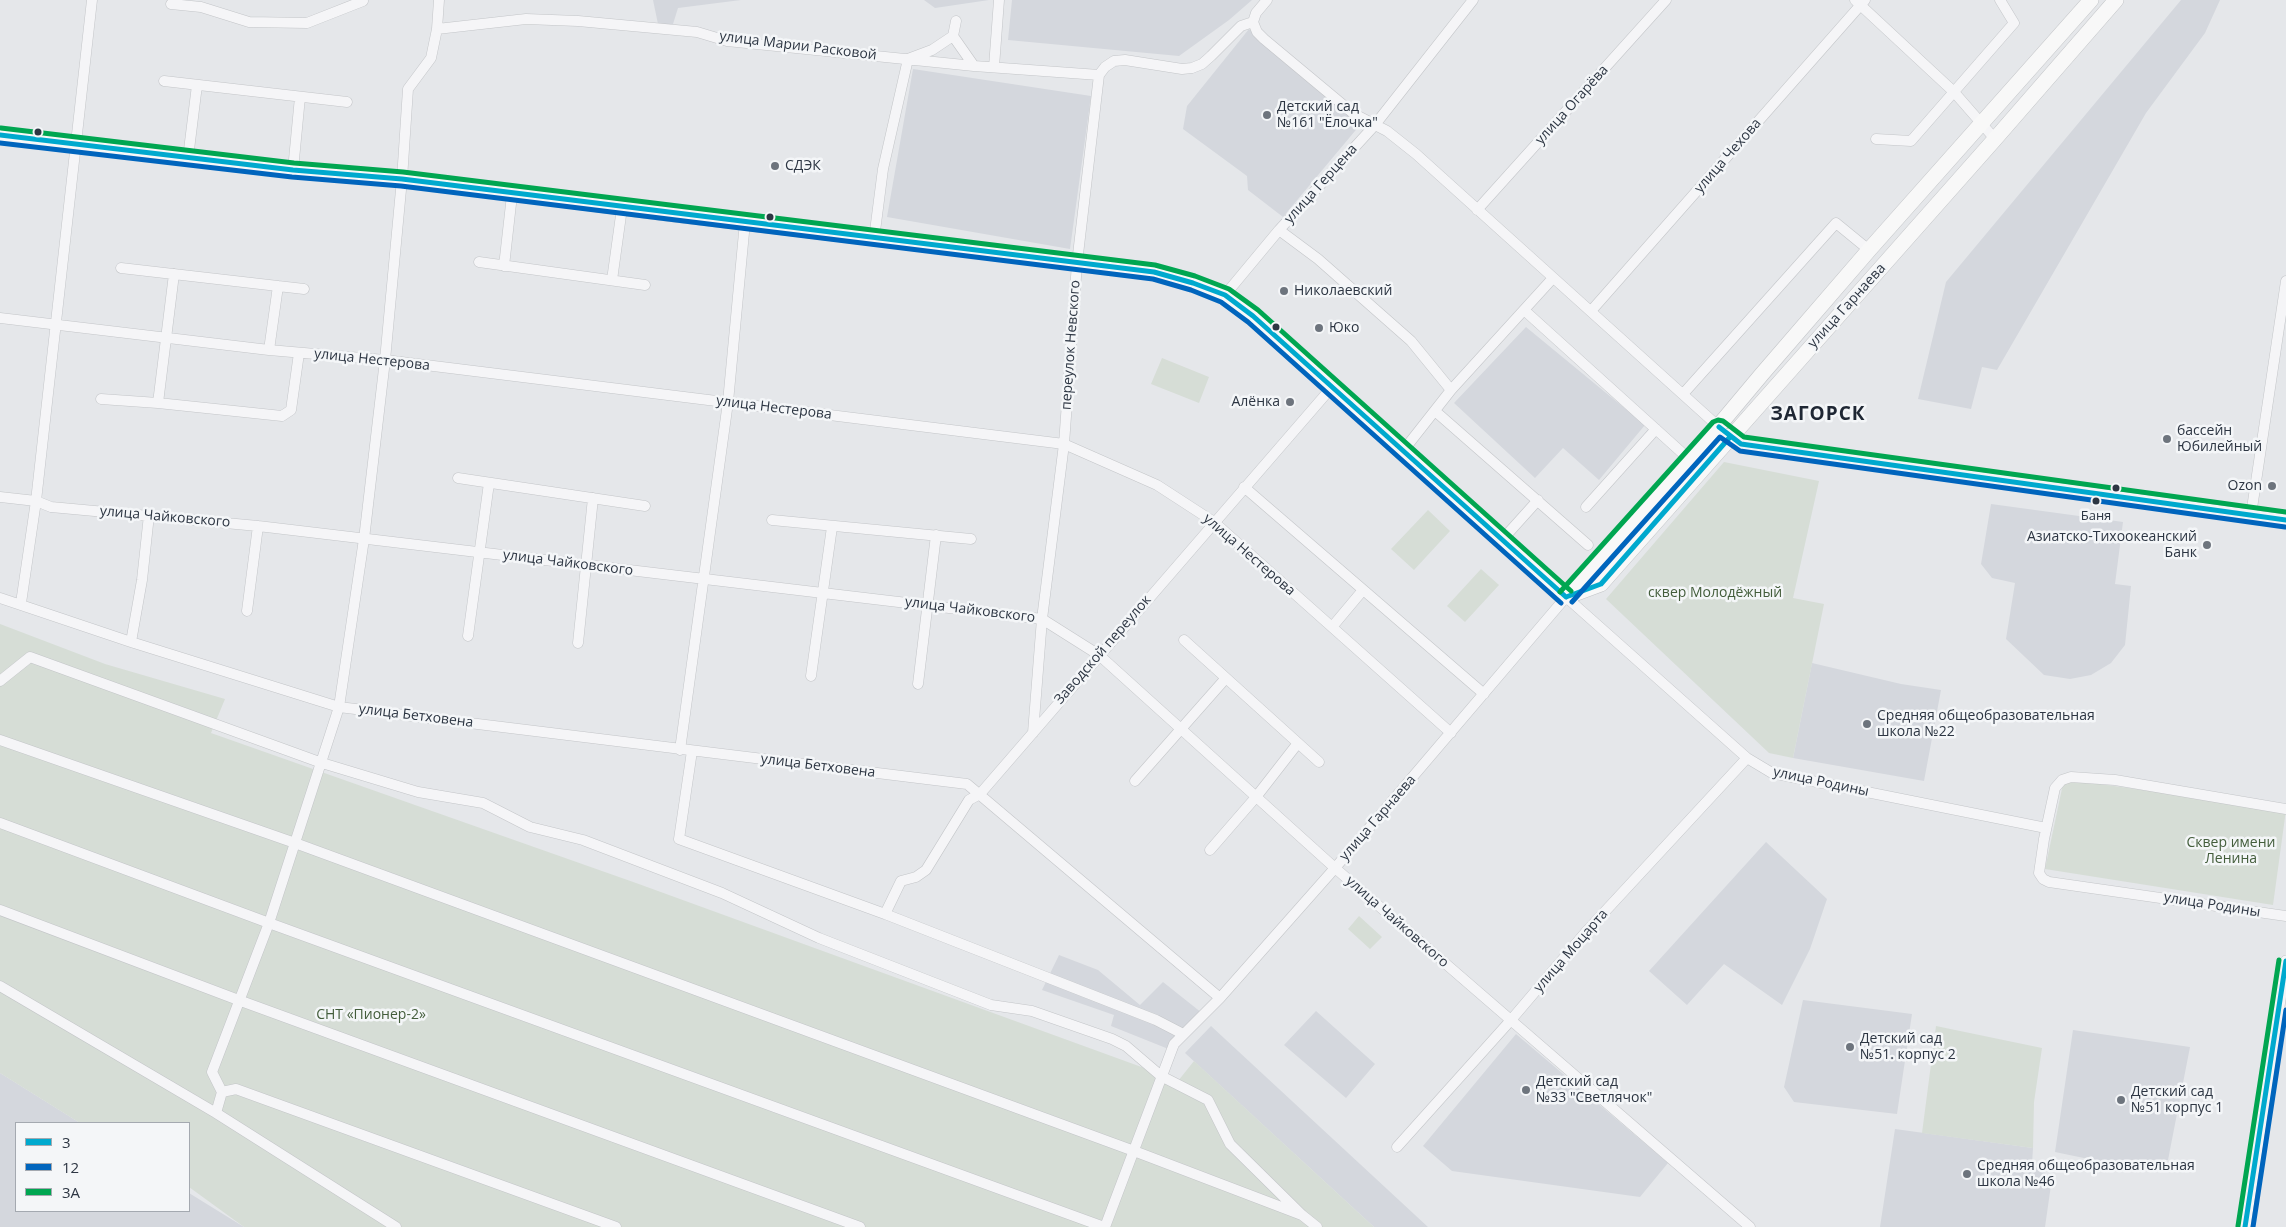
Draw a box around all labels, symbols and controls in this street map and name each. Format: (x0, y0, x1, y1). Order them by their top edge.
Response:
street label: улица Марии Расковой (718, 28, 878, 64)
street label: улица Огарёва (1532, 62, 1612, 148)
place label: Детский сад №161 "Ёлочка" (1277, 99, 1378, 132)
marker: Детский сад №161 "Ёлочка" (1261, 109, 1273, 121)
street label: улица Чехова (1691, 115, 1765, 197)
unlabelled marker (33, 127, 43, 137)
street label: улица Герцена (1281, 141, 1361, 227)
place label: СДЭК (785, 158, 821, 174)
marker: СДЭК (769, 160, 781, 172)
unlabelled marker (765, 212, 775, 222)
street label: улица Гарнаева (1805, 260, 1889, 352)
street label: переулок Невского (1058, 279, 1084, 411)
place label: Николаевский (1294, 283, 1392, 299)
marker: Николаевский (1278, 285, 1290, 297)
place label: Юко (1329, 320, 1359, 336)
unlabelled marker (1271, 322, 1281, 332)
marker: Юко (1313, 322, 1325, 334)
street label: улица Нестерова (313, 346, 431, 374)
street label: улица Нестерова (715, 393, 833, 423)
place label: Алёнка (1231, 394, 1280, 410)
marker: Алёнка (1284, 396, 1296, 408)
district label: ЗАГОРСК (1770, 404, 1866, 426)
place label: бассейн Юбилейный (2177, 423, 2262, 456)
marker: бассейн Юбилейный (2161, 433, 2173, 445)
place label: Ozon (2228, 478, 2262, 494)
marker: Ozon (2266, 480, 2278, 492)
unlabelled marker (2111, 483, 2121, 493)
marker: Баня (2091, 496, 2101, 506)
street label: улица Чайковского (99, 503, 231, 531)
place label: Баня (2081, 508, 2111, 524)
street label: улица Нестерова (1200, 511, 1298, 599)
place label: Азиатско-Тихоокеанский Банк (2027, 529, 2197, 562)
marker: Азиатско-Тихоокеанский Банк (2201, 539, 2213, 551)
street label: улица Чайковского (502, 547, 634, 579)
park label: сквер Молодёжный (1648, 585, 1782, 601)
street label: Заводской переулок (1051, 592, 1155, 708)
street label: улица Чайковского (904, 594, 1036, 626)
street label: улица Бетховена (358, 701, 474, 731)
place label: Средняя общеобразовательная школа №22 (1877, 708, 2095, 740)
marker: Средняя общеобразовательная школа №22 (1861, 718, 1873, 730)
street label: улица Бетховена (760, 751, 876, 781)
street label: улица Родины (1772, 764, 1870, 800)
street label: улица Гарнаева (1336, 772, 1420, 864)
park label: Сквер имени Ленина (2187, 835, 2275, 868)
street label: улица Чайковского (1342, 873, 1452, 971)
street label: улица Родины (2163, 889, 2261, 921)
street label: улица Моцарта (1530, 906, 1612, 996)
park label: СНТ «Пионер-2» (316, 1007, 426, 1023)
place label: Детский сад №51. корпус 2 (1860, 1031, 1956, 1064)
marker: Детский сад №51. корпус 2 (1844, 1041, 1856, 1053)
place label: Детский сад №33 "Светлячок" (1536, 1074, 1652, 1106)
marker: Детский сад №33 "Светлячок" (1520, 1084, 1532, 1096)
place label: Детский сад №51 корпус 1 (2131, 1084, 2223, 1116)
marker: Детский сад №51 корпус 1 (2115, 1094, 2127, 1106)
legend (15, 1122, 190, 1212)
text: 3 (62, 1132, 71, 1152)
text: 12 (62, 1157, 79, 1177)
place label: Средняя общеобразовательная школа №46 (1977, 1158, 2195, 1190)
marker: Средняя общеобразовательная школа №46 (1961, 1168, 1973, 1180)
text: 3А (62, 1182, 80, 1202)

